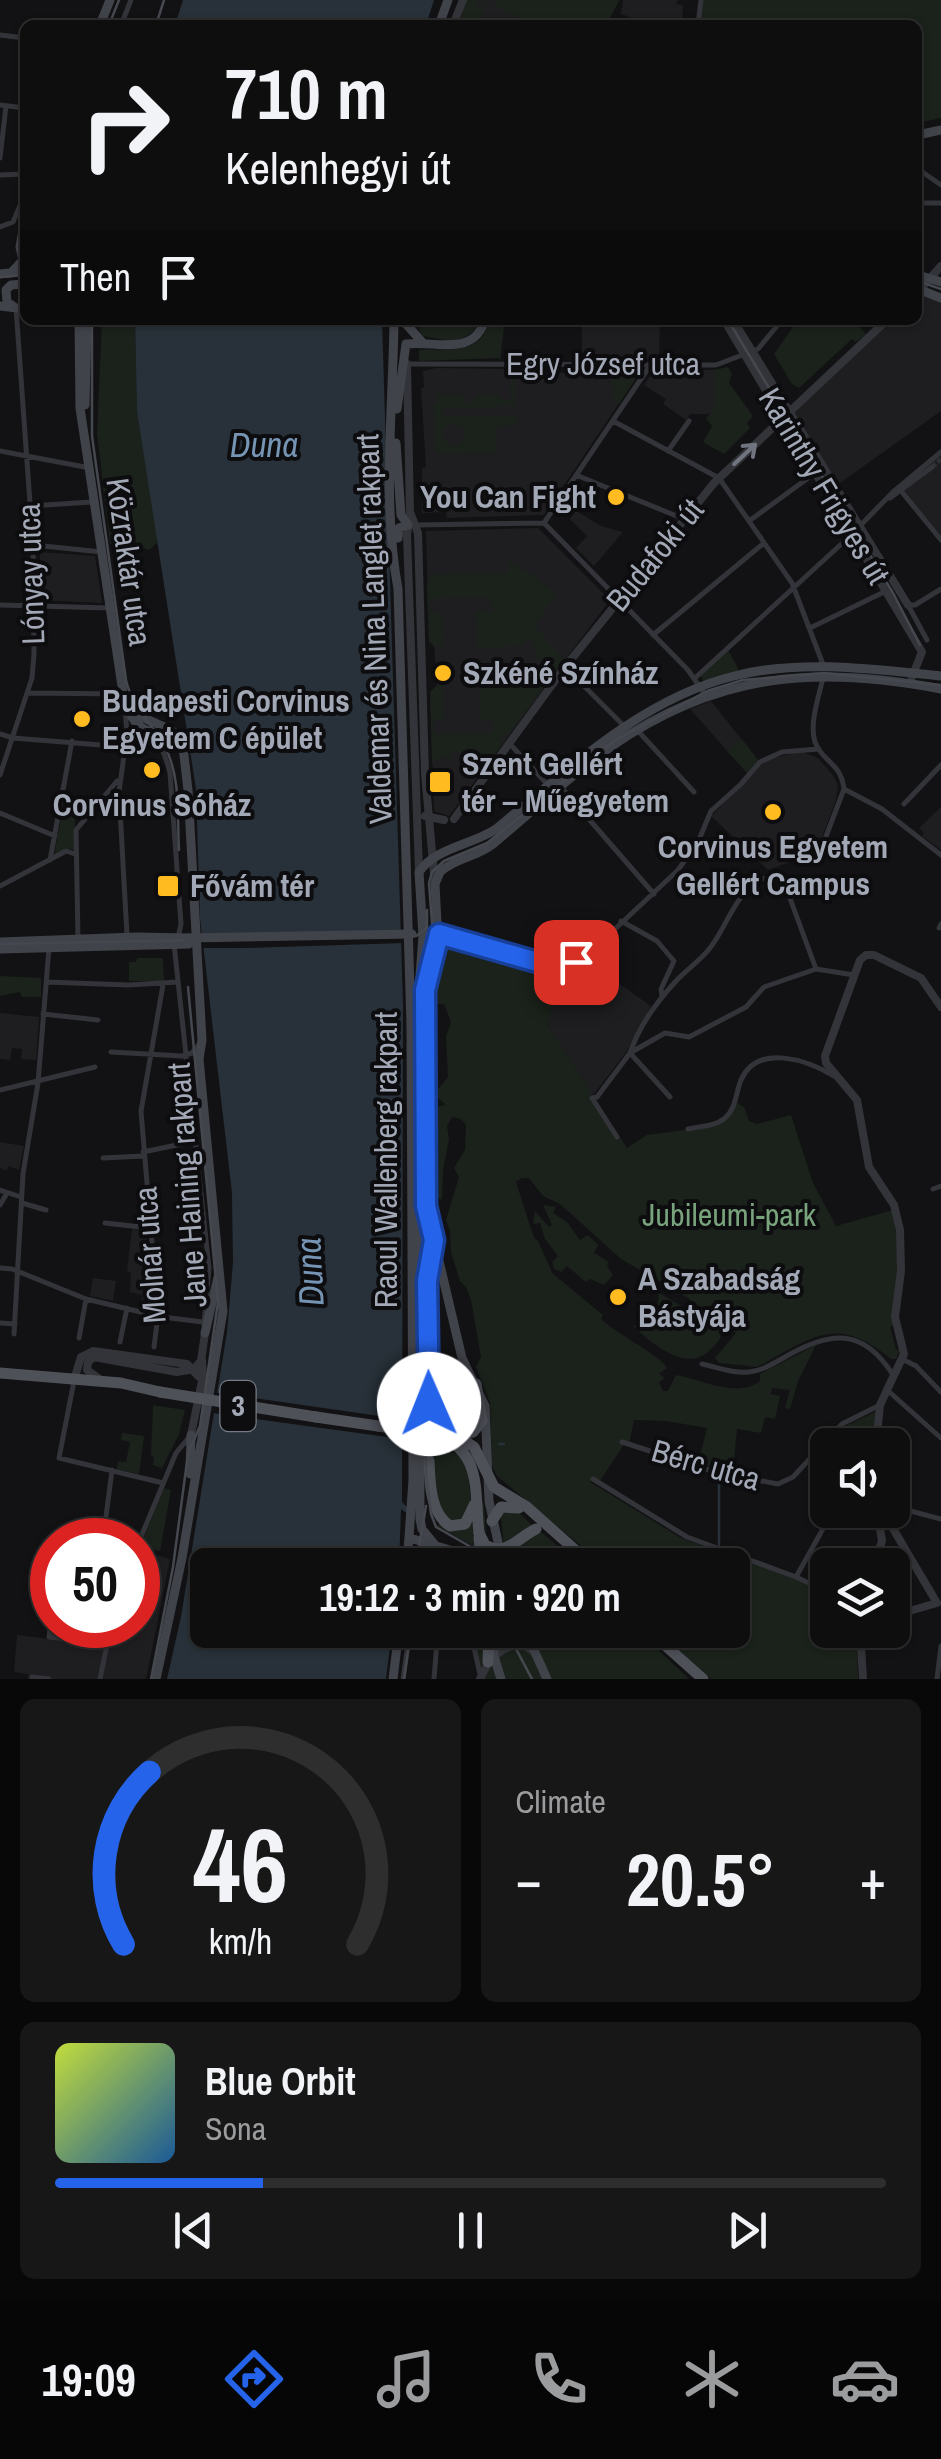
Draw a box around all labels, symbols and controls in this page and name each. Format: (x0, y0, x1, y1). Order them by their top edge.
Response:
text: 710 m (225, 47, 388, 141)
icon: right (60, 60, 190, 190)
text: Kelenhegyi út (225, 137, 451, 198)
icon: arrive (151, 250, 206, 305)
text: Then (60, 252, 131, 303)
street label: Egry József utca (506, 342, 700, 385)
street label: Karinthy Frigyes út (749, 380, 900, 592)
water label: Duna (230, 421, 298, 468)
street label: Valdemar és Nina Langlet rakpart (345, 433, 402, 825)
one-way arrow (732, 443, 757, 466)
street label: Közraktár utca (96, 475, 163, 649)
place label: You Can Fight (420, 475, 596, 518)
marker: You Can Fight (605, 486, 627, 508)
street label: Budafoki út (596, 490, 713, 620)
street label: Lónyay utca (7, 502, 54, 645)
place label: Szkéné Színház (463, 651, 658, 694)
marker: Szkéné Színház (432, 662, 454, 684)
place label: Budapesti Corvinus Egyetem C épület (102, 679, 350, 759)
marker: Budapesti Corvinus Egyetem C épület (71, 708, 93, 730)
place label: Szent Gellért tér – Műegyetem (462, 742, 669, 822)
marker: Corvinus Sóház (141, 759, 163, 781)
marker: Szent Gellért tér – Műegyetem (427, 769, 453, 795)
place label: Corvinus Sóház (53, 783, 251, 826)
marker: Corvinus Egyetem Gellért Campus (762, 801, 784, 823)
place label: Corvinus Egyetem Gellért Campus (658, 825, 888, 905)
place label: Fővám tér (190, 864, 315, 907)
marker: Fővám tér (155, 873, 181, 899)
pin (534, 920, 619, 1005)
icon: arrive (549, 935, 604, 990)
street label: Raoul Wallenberg rakpart (364, 1012, 407, 1308)
street label: Jane Haining rakpart (157, 1061, 216, 1309)
street label: Molnár utca (123, 1185, 176, 1325)
park label: Jubileumi-park (642, 1193, 817, 1236)
water label: Duna (284, 1237, 335, 1308)
place label: A Szabadság Bástyája (638, 1257, 800, 1337)
marker: A Szabadság Bástyája (607, 1286, 629, 1308)
position arrow (377, 1352, 481, 1456)
road number: 3 (220, 1381, 256, 1431)
map controls (810, 1428, 910, 1648)
button: sound (810, 1428, 910, 1528)
street label: Bérc utca (647, 1429, 766, 1501)
speed limit sign: 50 (30, 1518, 160, 1648)
button: layers (810, 1548, 910, 1648)
text: 19:12 · 3 min · 920 m (319, 1572, 621, 1623)
text: Climate (516, 1780, 606, 1823)
text: 46 (193, 1794, 288, 1934)
text: 20.5° (626, 1828, 776, 1929)
text: − (516, 1842, 542, 1916)
text: + (860, 1842, 886, 1916)
text: km/h (208, 1917, 272, 1965)
text: Blue Orbit (205, 2056, 356, 2107)
text: Sona (205, 2107, 266, 2150)
icon: previous (166, 2203, 221, 2258)
icon: pause (443, 2203, 498, 2258)
icon: next (720, 2203, 775, 2258)
icon: directions (219, 2344, 289, 2414)
icon: music (371, 2344, 441, 2414)
icon: phone (524, 2344, 594, 2414)
icon: climate (677, 2344, 747, 2414)
icon: car (830, 2344, 900, 2414)
text: 19:09 (41, 2349, 136, 2410)

